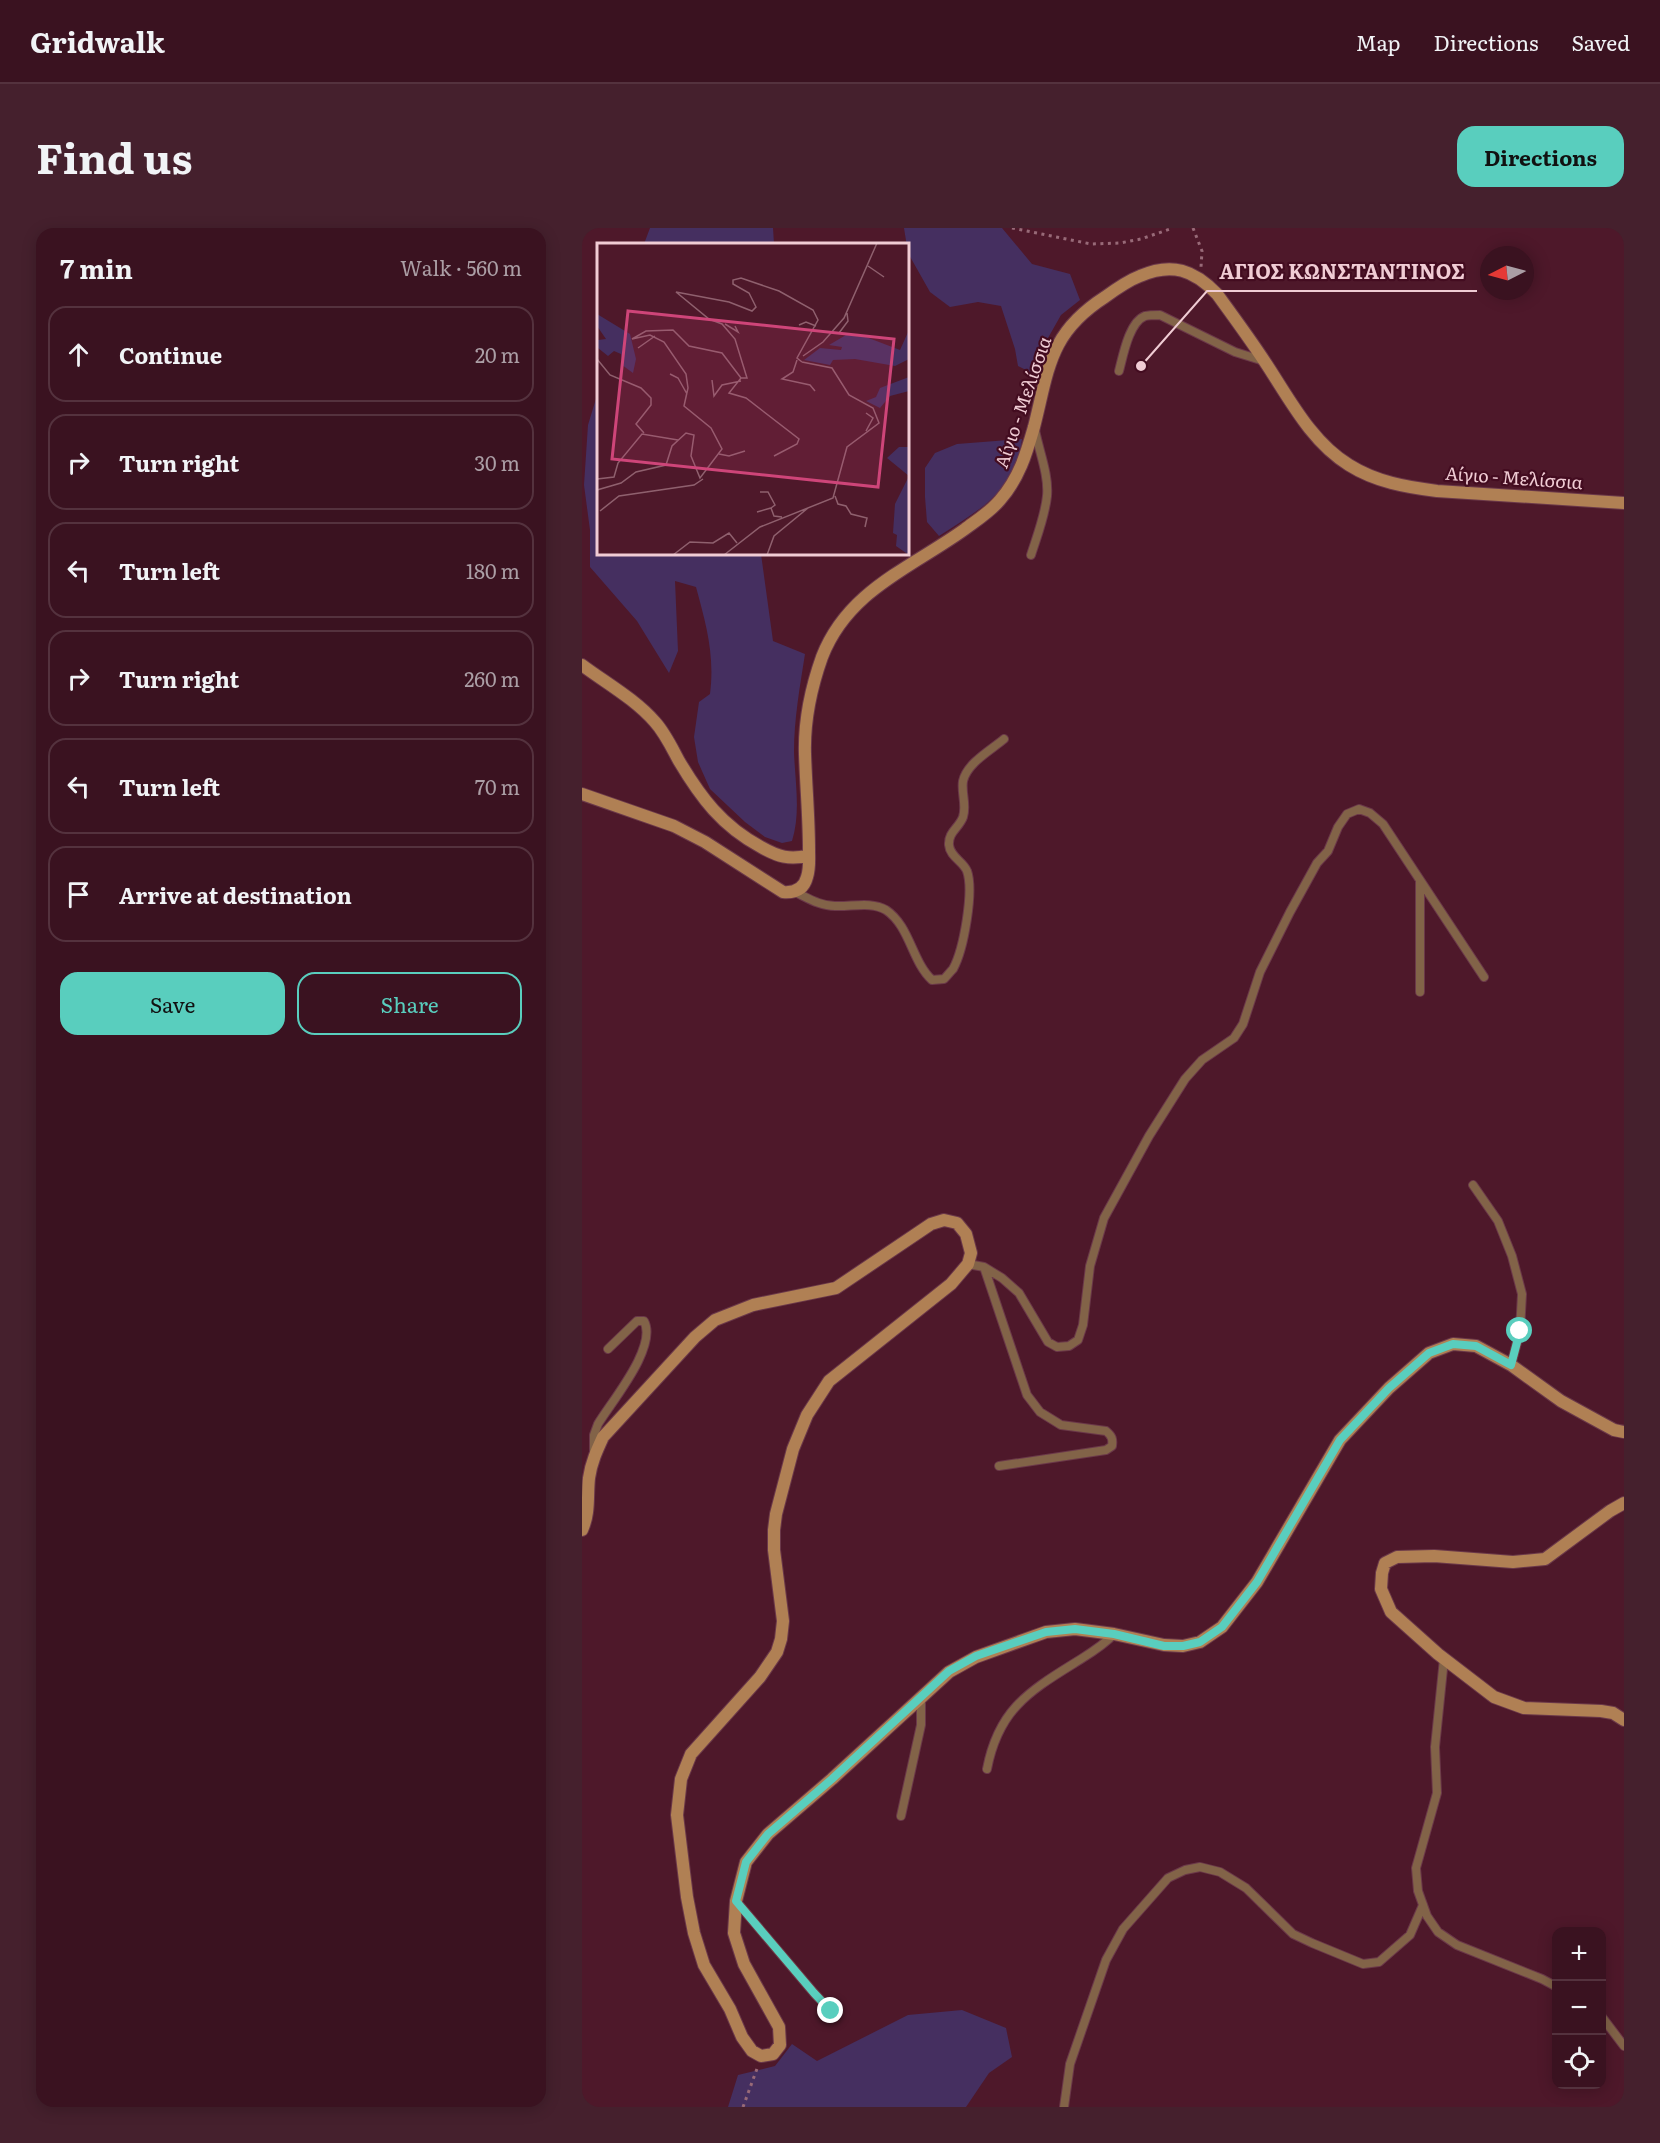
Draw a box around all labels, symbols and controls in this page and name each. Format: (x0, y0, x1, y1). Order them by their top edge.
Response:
text: Gridwalk (30, 20, 165, 62)
text: Map (1356, 26, 1401, 57)
text: Directions (1434, 26, 1539, 57)
text: Saved (1572, 26, 1630, 57)
text: Find us (36, 125, 193, 187)
button: Directions (1457, 126, 1624, 187)
inset map (597, 243, 909, 555)
north arrow (1480, 246, 1534, 300)
text: 7 min (60, 248, 133, 287)
text: Walk · 560 m (400, 252, 522, 282)
callout: ΑΓΙΟΣ ΚΩΝΣΤΑΝΤΙΝΟΣ (1207, 253, 1477, 291)
text: ΑΓΙΟΣ ΚΩΝΣΤΑΝΤΙΝΟΣ (1219, 255, 1465, 285)
street label: Αίγιο - Μελίσσια (987, 332, 1057, 472)
icon: ahead (62, 338, 95, 371)
text: Continue (119, 338, 222, 371)
text: 20 m (475, 339, 520, 369)
icon: right (62, 446, 95, 479)
text: Turn right (119, 446, 239, 479)
text: 30 m (474, 447, 520, 477)
street label: Αίγιο - Μελίσσια (1444, 459, 1584, 495)
icon: left (62, 554, 95, 587)
text: Turn left (119, 554, 220, 587)
text: 180 m (466, 555, 520, 585)
icon: right (62, 662, 95, 695)
text: Turn right (119, 662, 239, 695)
text: 260 m (464, 663, 520, 693)
icon: left (62, 770, 95, 803)
text: Turn left (119, 770, 220, 803)
text: 70 m (475, 771, 520, 801)
icon: arrive (62, 878, 95, 911)
text: Arrive at destination (119, 878, 352, 911)
button: Save (60, 972, 285, 1035)
button: Share (297, 972, 522, 1035)
route start (1506, 1317, 1532, 1343)
map controls (1552, 1927, 1606, 2089)
button: + (1552, 1927, 1606, 1981)
button: − (1552, 1981, 1606, 2035)
route end (817, 1997, 843, 2023)
button: locate (1552, 2035, 1606, 2089)

